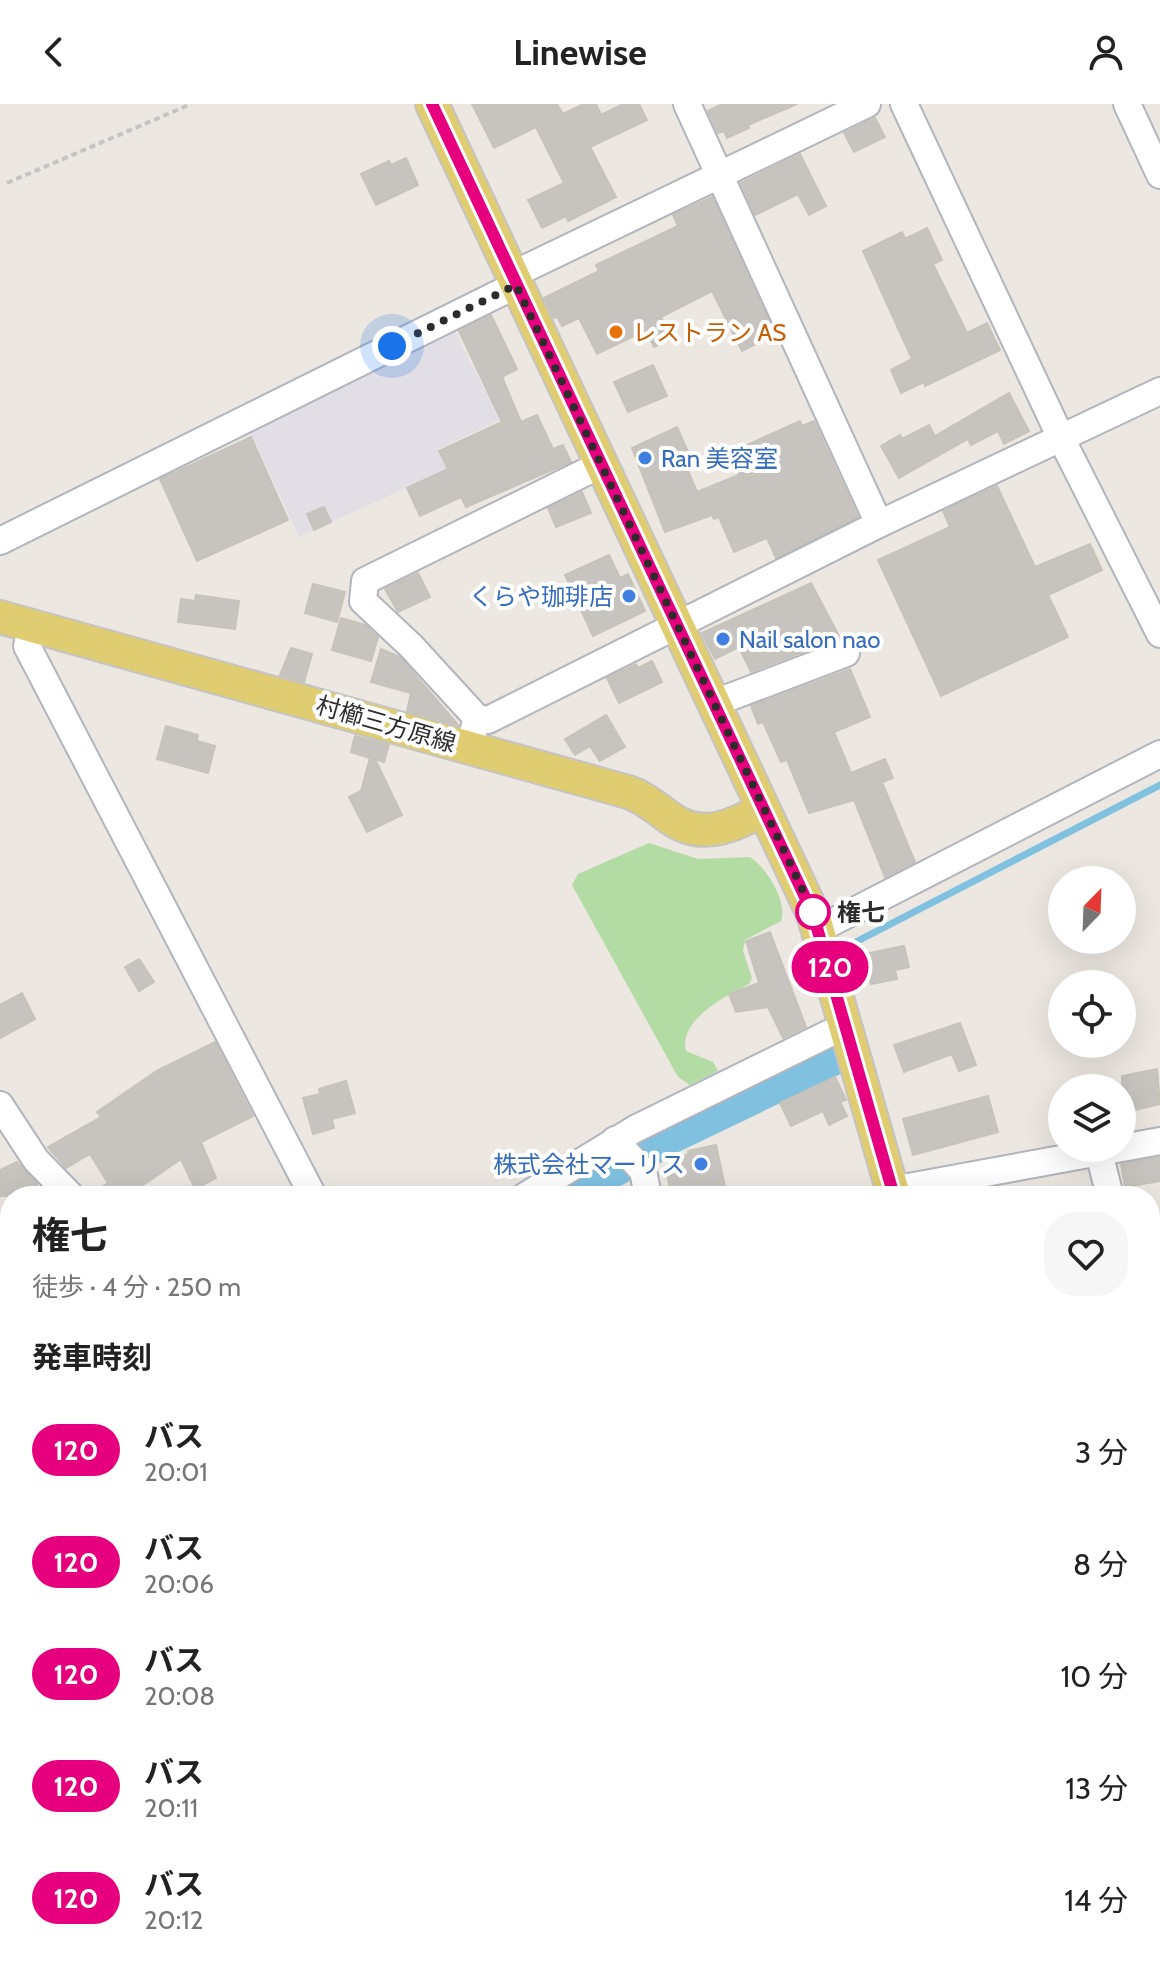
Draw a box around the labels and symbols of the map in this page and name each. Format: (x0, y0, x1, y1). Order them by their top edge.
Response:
place label: レストラン AS (632, 318, 786, 347)
marker: レストラン AS (607, 323, 625, 341)
your location (372, 326, 412, 366)
place label: Ran 美容室 (661, 444, 778, 473)
marker: Ran 美容室 (636, 449, 654, 467)
place label: くらや珈琲店 (469, 582, 613, 611)
marker: くらや珈琲店 (620, 587, 638, 605)
place label: Nail salon nao (739, 625, 880, 654)
marker: Nail salon nao (714, 630, 732, 648)
street label: 村櫛三方原線 (313, 690, 459, 758)
north arrow (1048, 866, 1136, 954)
marker: 権七 (796, 895, 830, 929)
place label: 権七 (837, 898, 885, 927)
line badge: 120 (784, 941, 876, 993)
place label: 株式会社マーリス (493, 1150, 685, 1179)
marker: 株式会社マーリス (692, 1155, 710, 1173)

